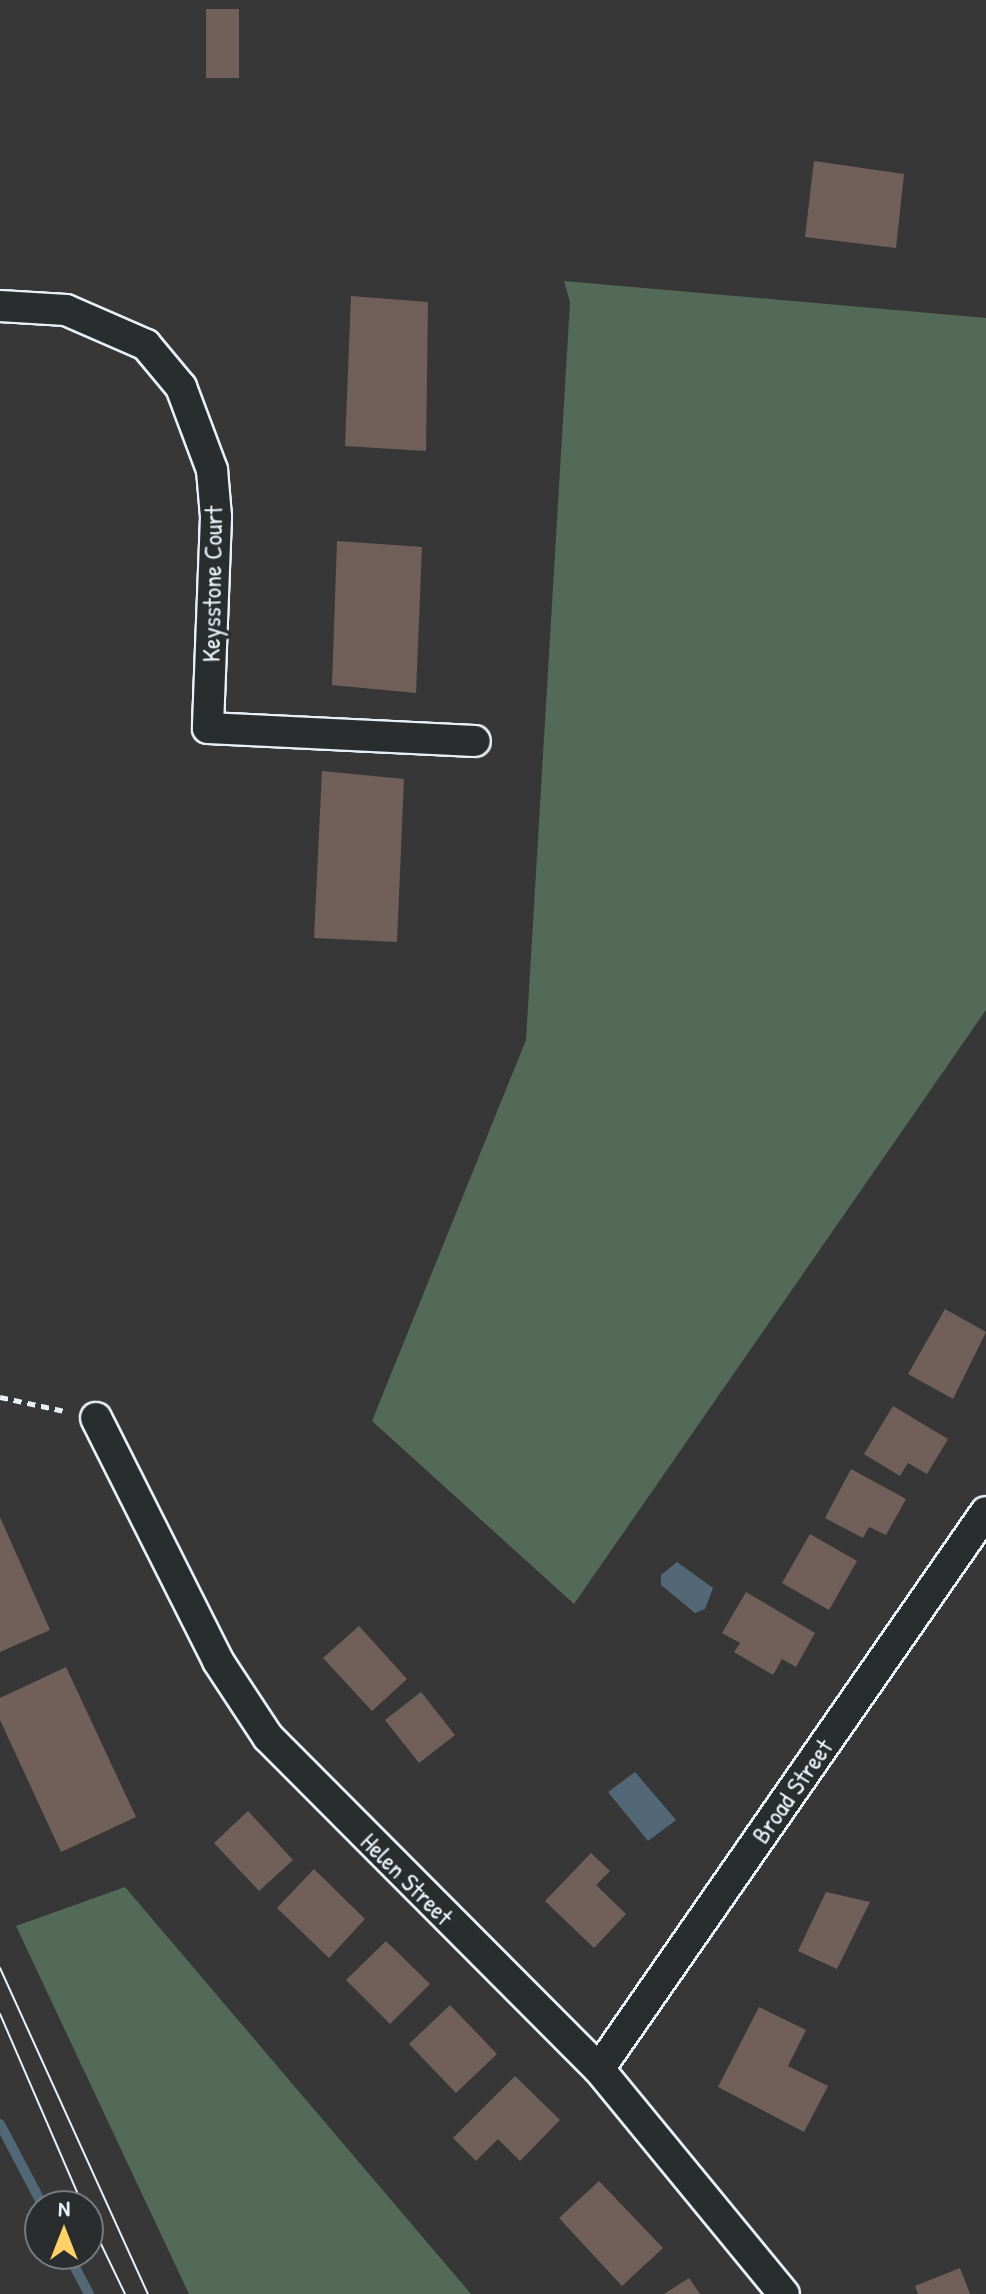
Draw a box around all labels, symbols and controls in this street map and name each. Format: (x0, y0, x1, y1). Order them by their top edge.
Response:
street label: Keysstone Court (195, 505, 229, 663)
street label: Broad Street (745, 1733, 839, 1849)
street label: Helen Street (354, 1826, 460, 1932)
north arrow (24, 2190, 104, 2270)
text: N (58, 2193, 70, 2223)

